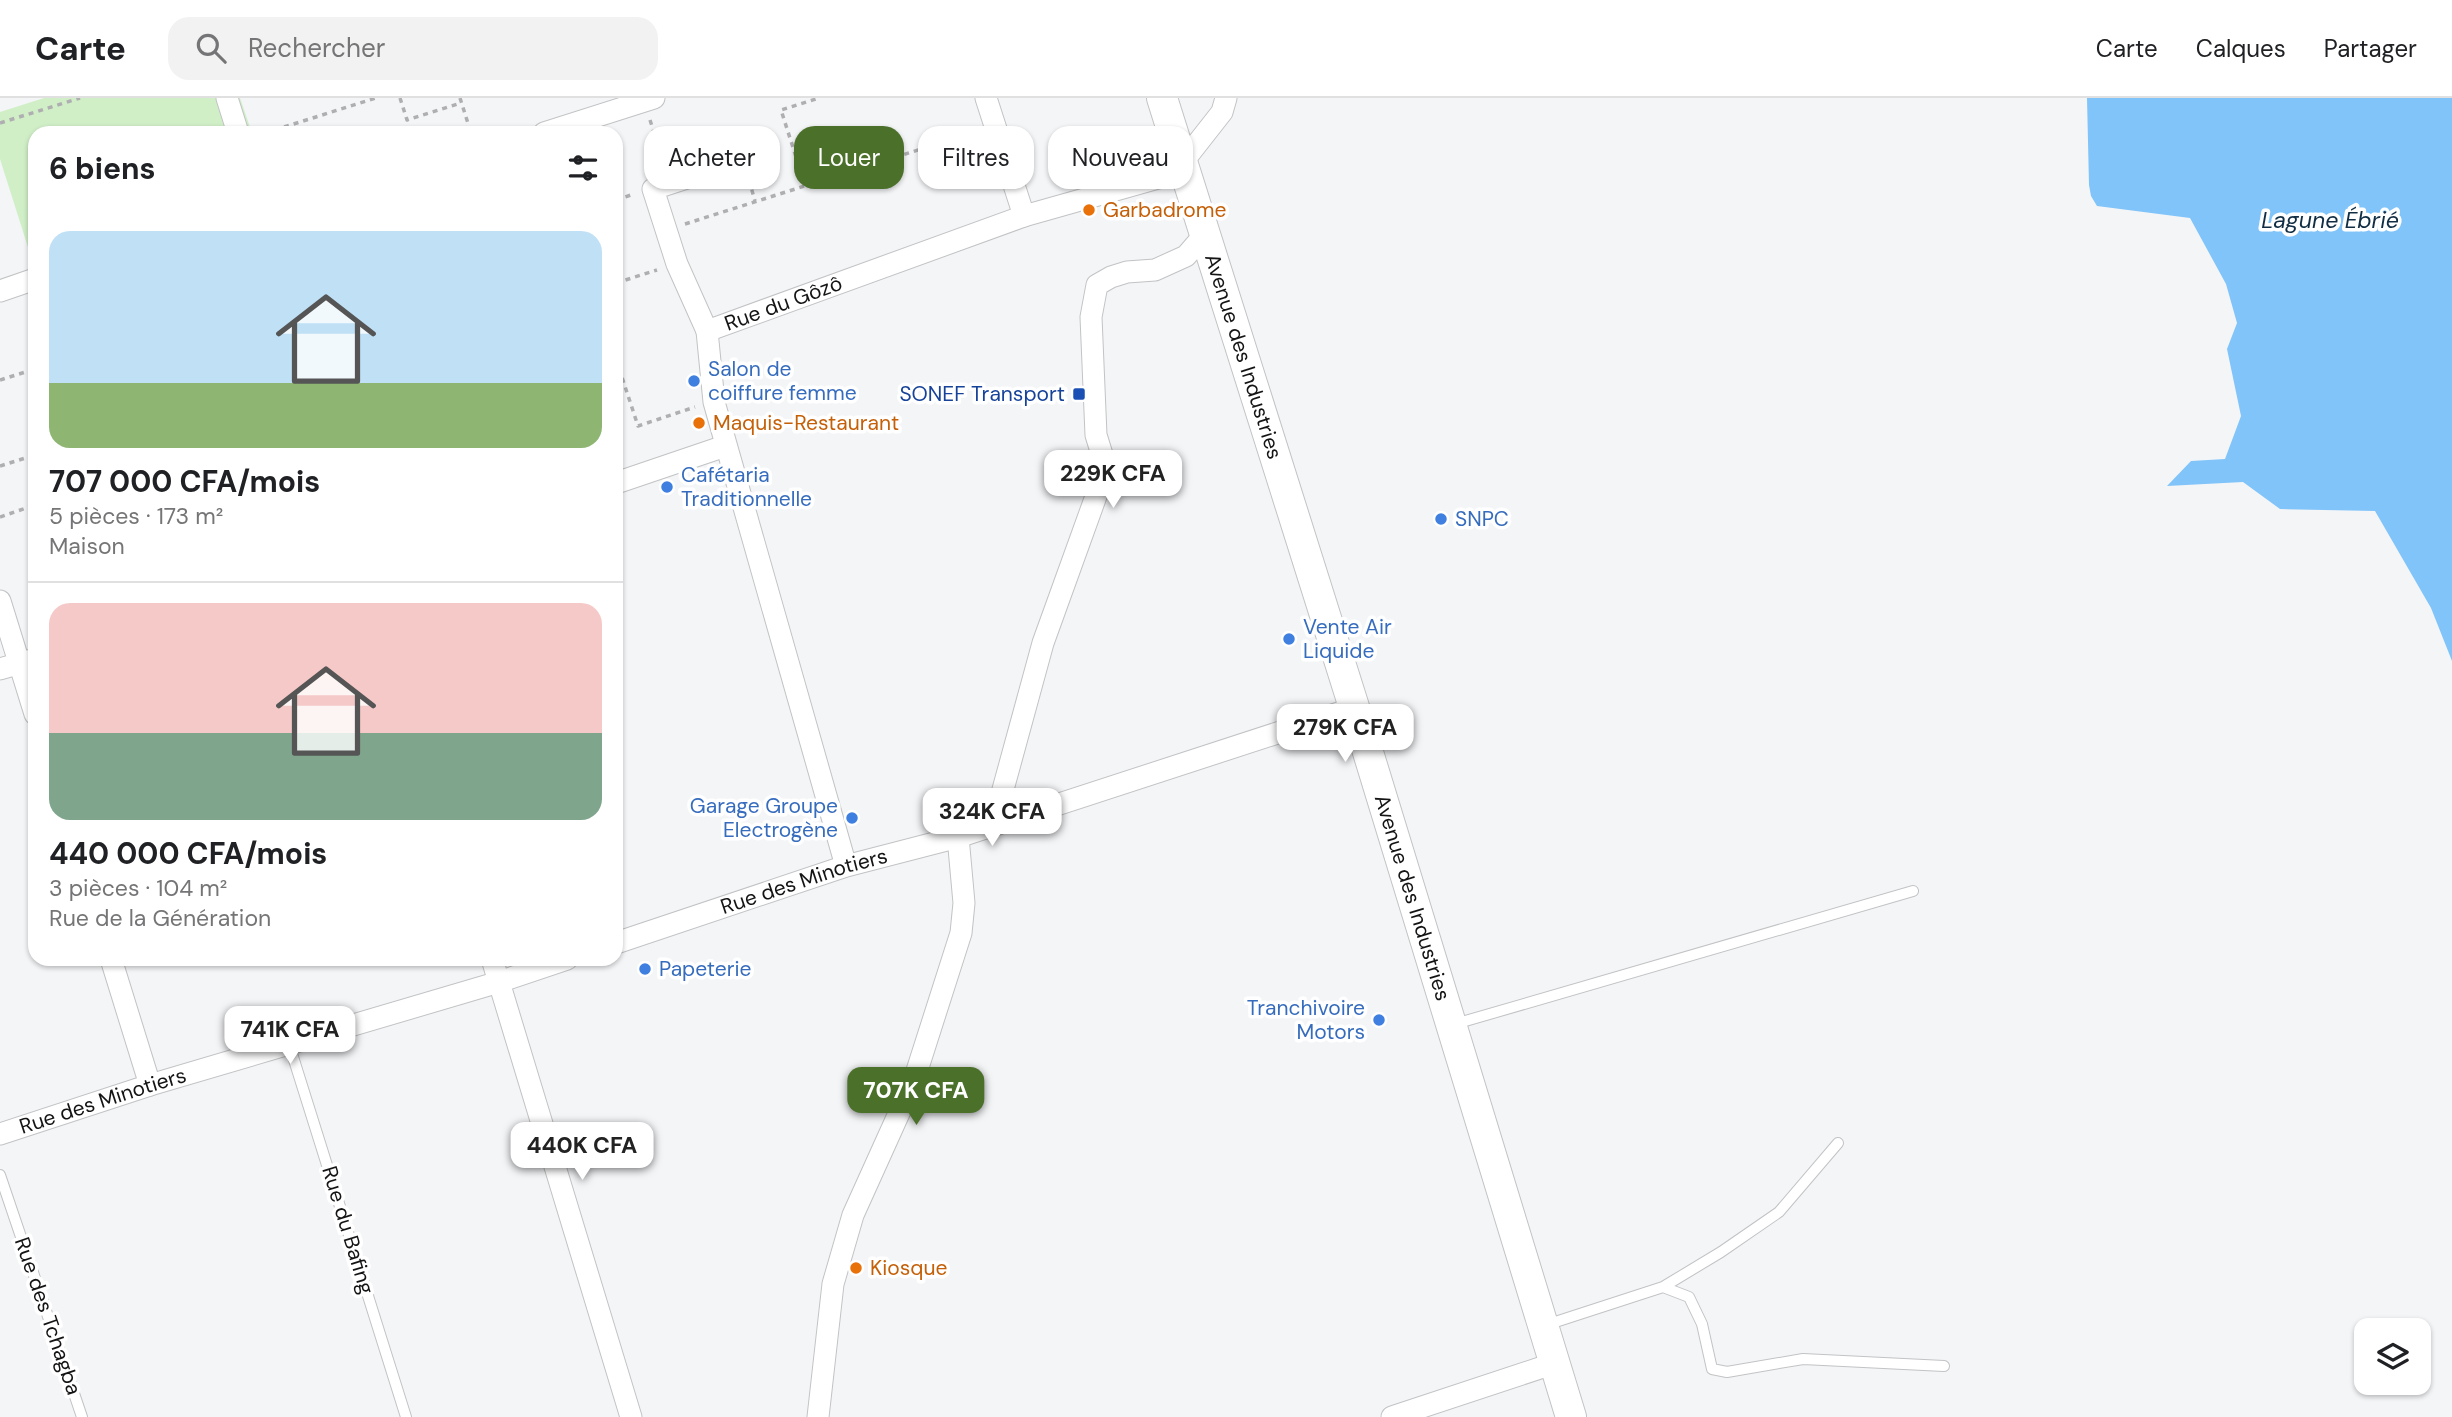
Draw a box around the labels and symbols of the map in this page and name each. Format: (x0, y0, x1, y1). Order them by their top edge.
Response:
place label: Garbadrome (1103, 196, 1226, 224)
marker: Garbadrome (1081, 202, 1097, 218)
water label: Lagune Ébrié (2261, 205, 2399, 235)
street label: Avenue des Industries (1198, 250, 1289, 463)
street label: Rue du Gôzô (721, 269, 846, 337)
place label: Salon de coiffure femme (708, 355, 857, 407)
marker: Salon de coiffure femme (686, 373, 702, 389)
place label: SONEF Transport (899, 380, 1065, 408)
marker: SONEF Transport (1071, 386, 1087, 402)
place label: Maquis-Restaurant (713, 409, 899, 437)
marker: Maquis-Restaurant (691, 415, 707, 431)
pin: 229K CFA (1041, 450, 1185, 510)
place label: Cafétaria Traditionnelle (681, 461, 812, 513)
marker: Cafétaria Traditionnelle (659, 479, 675, 495)
place label: SNPC (1455, 505, 1509, 533)
marker: SNPC (1433, 511, 1449, 527)
place label: Vente Air Liquide (1303, 613, 1392, 665)
marker: Vente Air Liquide (1281, 631, 1297, 647)
pin: 279K CFA (1273, 704, 1417, 764)
pin: 324K CFA (920, 788, 1064, 848)
street label: Avenue des Industries (1368, 791, 1457, 1004)
place label: Garage Groupe Electrogène (690, 792, 838, 844)
marker: Garage Groupe Electrogène (844, 810, 860, 826)
street label: Rue des Minotiers (717, 842, 890, 921)
place label: Papeterie (659, 955, 752, 983)
marker: Papeterie (637, 961, 653, 977)
place label: Tranchivoire Motors (1247, 994, 1365, 1046)
pin: 741K CFA (218, 1006, 362, 1066)
marker: Tranchivoire Motors (1371, 1012, 1387, 1028)
street label: Rue des Minotiers (16, 1061, 189, 1141)
pin: 707K CFA (844, 1068, 988, 1127)
pin: 440K CFA (510, 1122, 654, 1182)
street label: Rue du Bafing (315, 1163, 381, 1298)
street label: Rue des Tchagba (8, 1233, 88, 1399)
place label: Kiosque (870, 1254, 947, 1282)
marker: Kiosque (848, 1260, 864, 1276)

